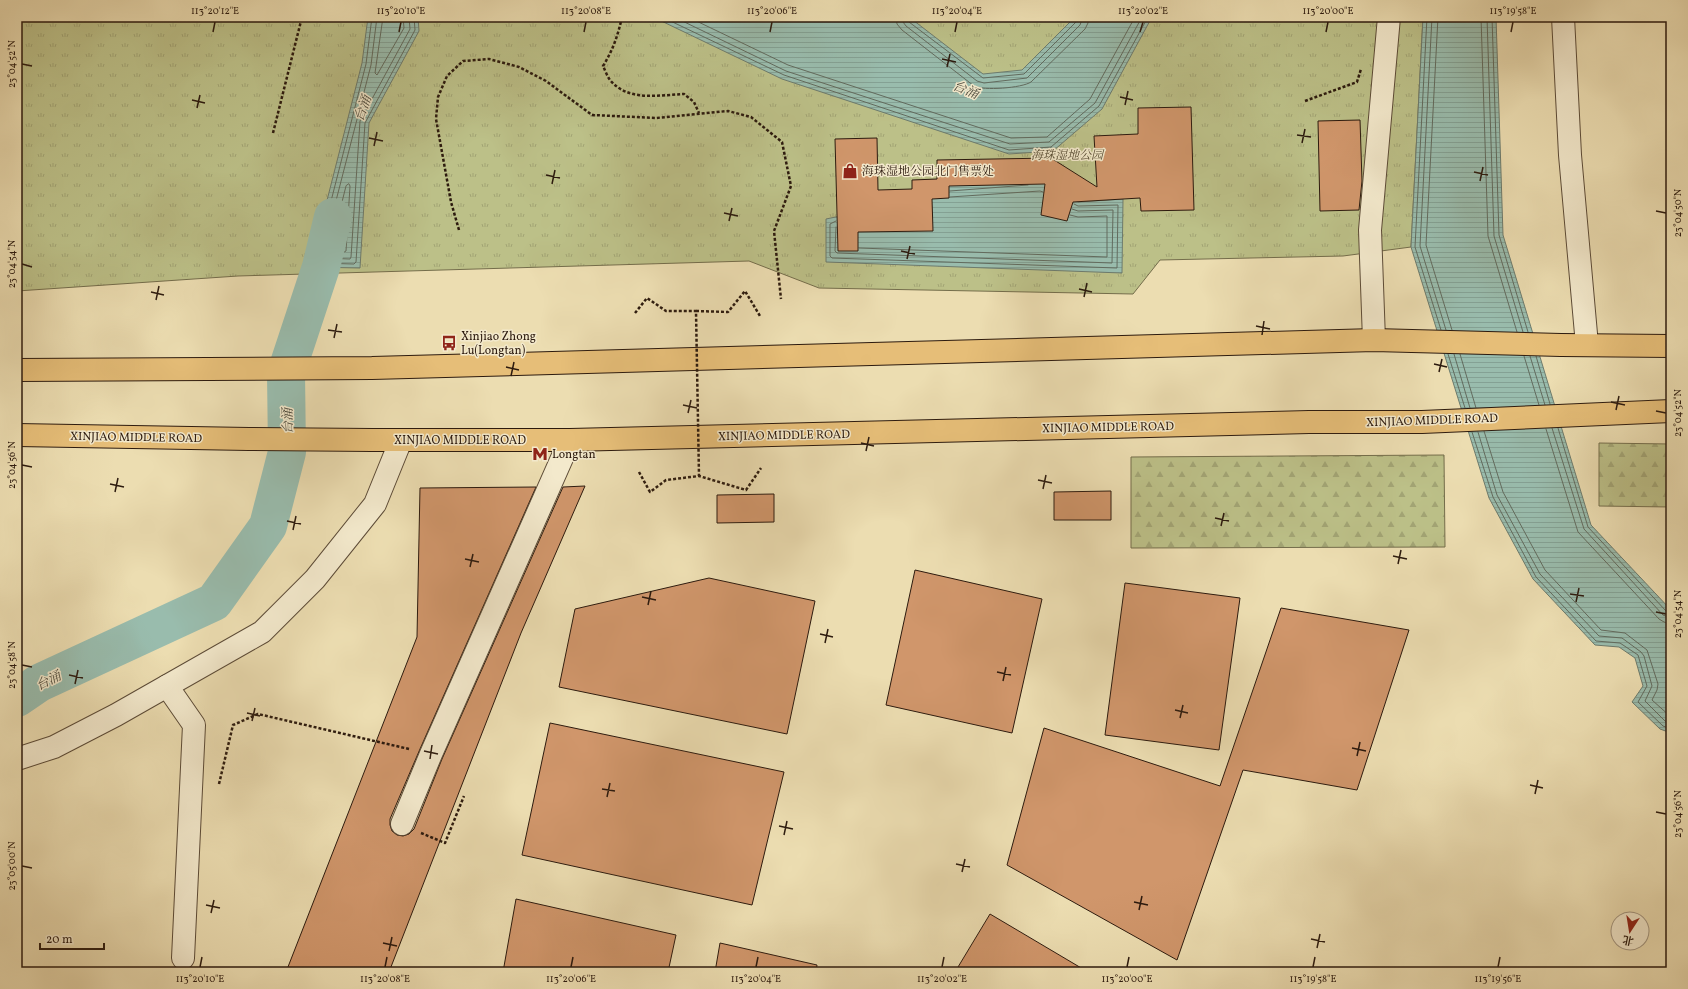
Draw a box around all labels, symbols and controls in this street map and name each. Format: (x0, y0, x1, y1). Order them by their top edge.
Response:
text: 113°20'12"E (191, 4, 239, 18)
text: 113°20'10"E (377, 4, 425, 18)
text: 113°20'08"E (561, 4, 611, 18)
text: 113°20'06"E (747, 4, 797, 18)
text: 113°20'04"E (932, 4, 982, 18)
text: 113°20'02"E (1118, 4, 1168, 18)
text: 113°20'00"E (1303, 4, 1353, 18)
text: 113°19'58"E (1490, 4, 1536, 18)
text: 23°04'52"N (5, 39, 19, 88)
water label: 台涌 (950, 78, 983, 105)
water label: 台涌 (351, 92, 377, 124)
park label: 海珠湿地公园 (1031, 148, 1105, 164)
shop icon: 海珠湿地公园北门售票处 (841, 162, 859, 180)
place label: 海珠湿地公园北门售票处 (862, 164, 994, 180)
text: 23°04'50"N (1671, 188, 1685, 237)
text: 23°04'54"N (5, 239, 19, 288)
place label: Xinjiao Zhong Lu(Longtan) (461, 329, 536, 359)
bus stop icon: Xinjiao Zhong Lu(Longtan) (440, 334, 458, 352)
text: 23°04'52"N (1671, 388, 1685, 437)
water label: 台涌 (280, 406, 298, 434)
street label: XINJIAO MIDDLE ROAD (1366, 411, 1498, 431)
street label: XINJIAO MIDDLE ROAD (1042, 419, 1174, 437)
street label: XINJIAO MIDDLE ROAD (718, 427, 850, 445)
street label: XINJIAO MIDDLE ROAD (70, 429, 202, 447)
street label: XINJIAO MIDDLE ROAD (394, 433, 526, 449)
text: 23°04'56"N (5, 440, 19, 489)
metro station icon: Longtan (531, 445, 549, 463)
place label: Longtan (552, 447, 596, 463)
text: 23°04'54"N (1671, 589, 1685, 638)
text: 23°04'58"N (5, 640, 19, 689)
water label: 台涌 (33, 667, 66, 696)
text: 23°04'56"N (1671, 789, 1685, 838)
text: 23°05'00"N (5, 841, 19, 891)
north arrow (1610, 911, 1650, 951)
scale bar (40, 925, 104, 951)
text: 北 (1621, 931, 1635, 948)
text: 20 m (46, 932, 73, 948)
text: 113°20'10"E (176, 972, 224, 986)
text: 113°20'08"E (360, 972, 410, 986)
text: 113°20'06"E (546, 972, 596, 986)
text: 113°20'04"E (731, 972, 781, 986)
text: 113°20'02"E (917, 972, 967, 986)
text: 113°20'00"E (1102, 972, 1152, 986)
text: 113°19'58"E (1290, 972, 1336, 986)
text: 113°19'56"E (1475, 972, 1521, 986)

